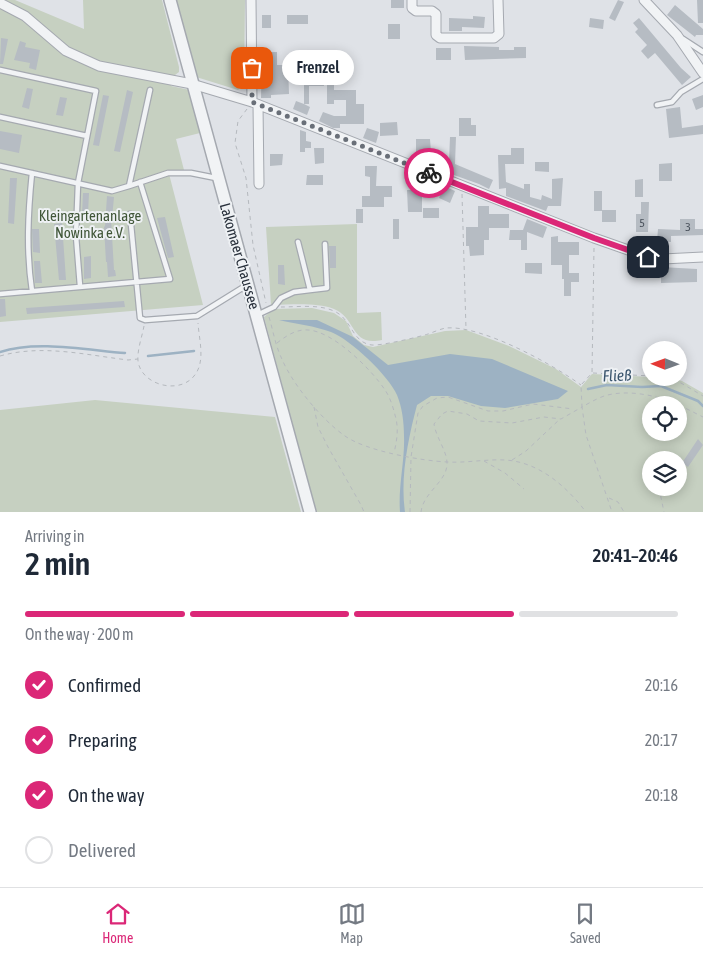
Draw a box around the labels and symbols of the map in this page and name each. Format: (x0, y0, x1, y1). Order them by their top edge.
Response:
pin (231, 47, 273, 89)
callout: Frenzel (282, 50, 354, 86)
courier (404, 148, 454, 198)
street label: Lakomaer Chaussee (217, 201, 263, 311)
park label: Kleingartenanlage Nowinka e.V. (39, 207, 141, 241)
house number: 5 (639, 216, 645, 230)
house number: 3 (685, 220, 691, 234)
pin (627, 236, 669, 278)
north arrow (642, 341, 688, 386)
water label: Fließ (602, 365, 632, 385)

